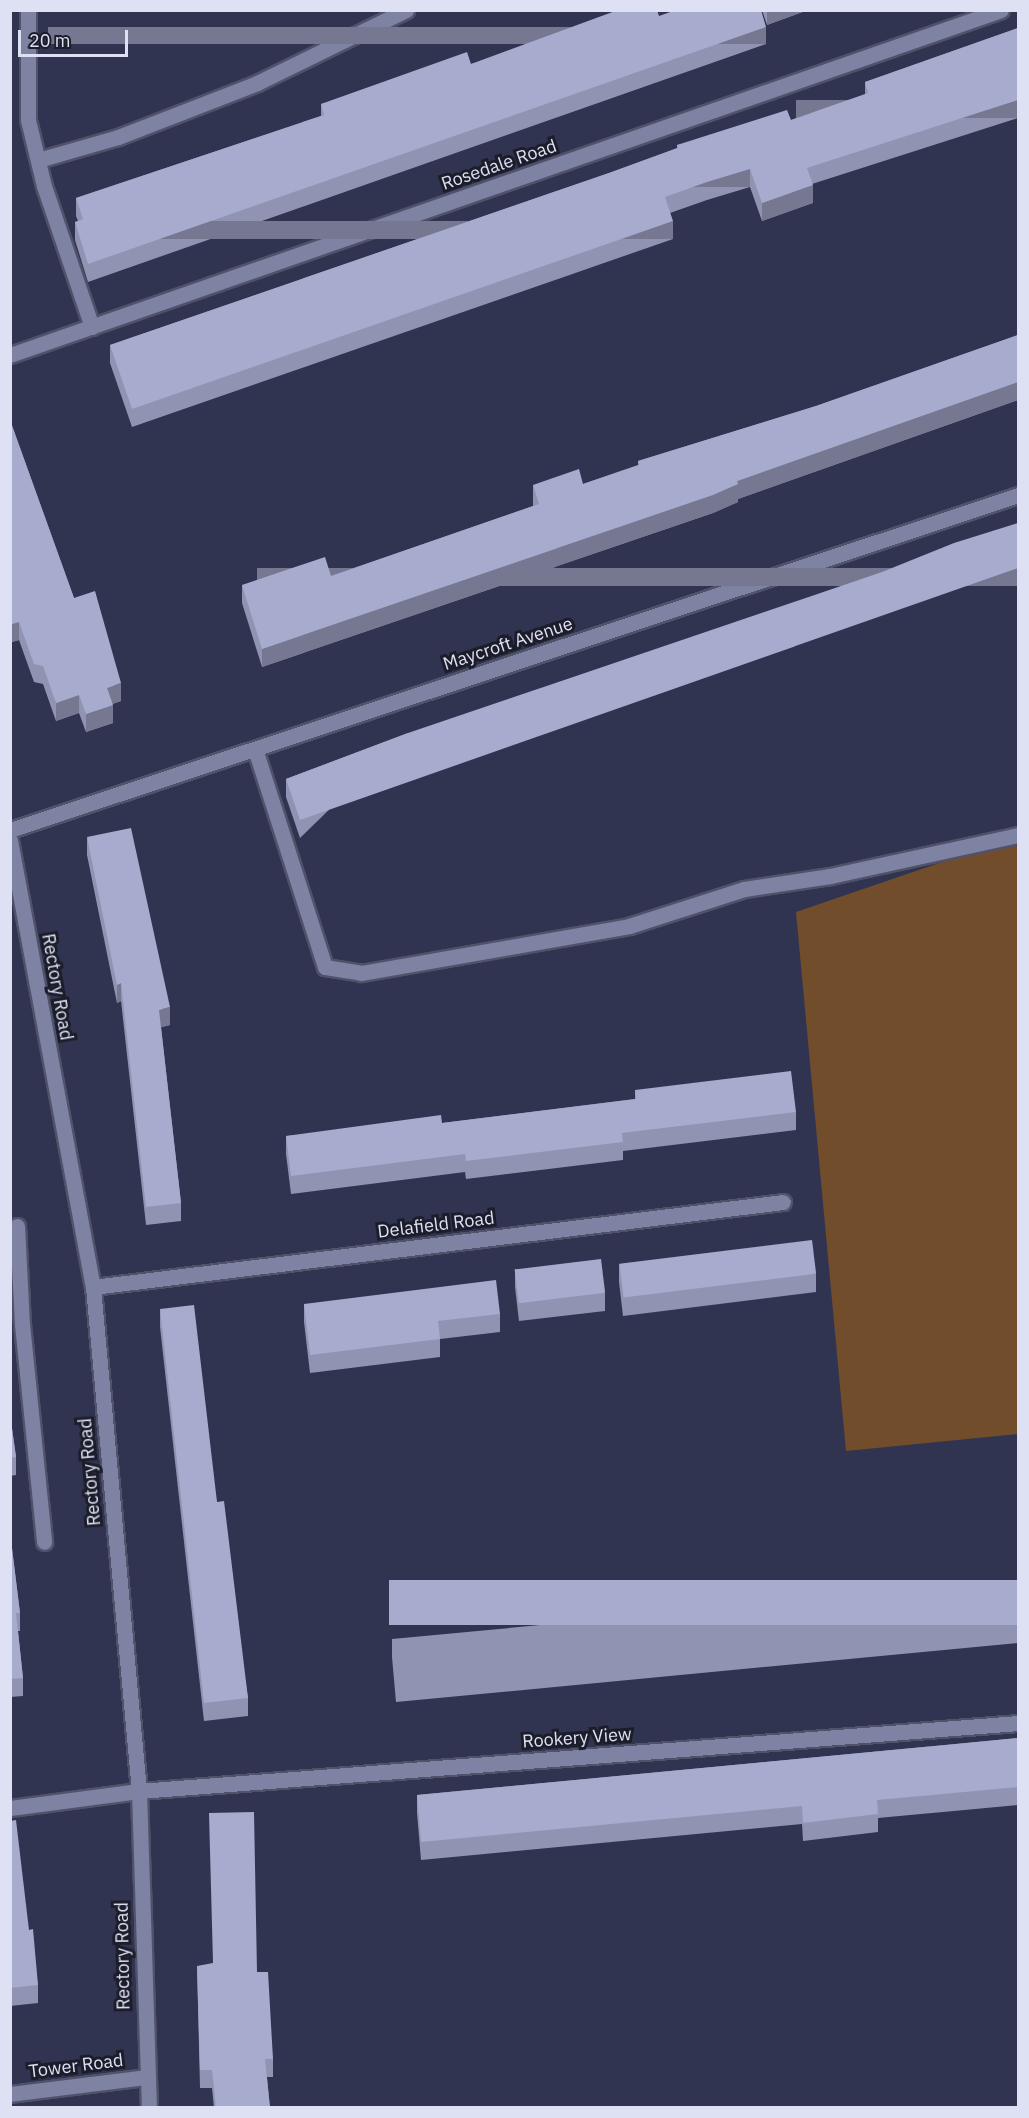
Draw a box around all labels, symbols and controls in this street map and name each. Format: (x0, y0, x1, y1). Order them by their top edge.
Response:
scale bar (21, 18, 130, 56)
text: 20 m (29, 29, 71, 52)
street label: Rosedale Road (439, 135, 559, 195)
street label: Maycroft Avenue (440, 613, 576, 675)
street label: Rectory Road (37, 932, 77, 1042)
street label: Delafield Road (376, 1207, 496, 1243)
street label: Rectory Road (75, 1417, 105, 1527)
street label: Rookery View (522, 1723, 632, 1753)
street label: Rectory Road (111, 1902, 135, 2010)
street label: Tower Road (28, 2049, 124, 2083)

